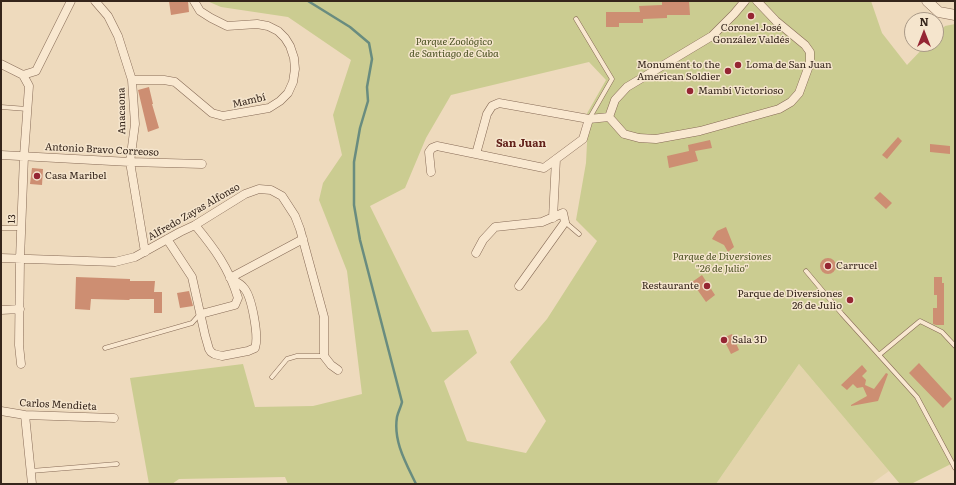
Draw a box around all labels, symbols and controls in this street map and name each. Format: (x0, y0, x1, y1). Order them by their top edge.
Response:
marker: Coronel José González Valdés (746, 11, 756, 21)
north arrow (904, 12, 944, 52)
text: N (919, 13, 929, 29)
place label: Coronel José González Valdés (713, 22, 789, 46)
park label: Parque Zoológico de Santiago de Cuba (409, 36, 499, 60)
place label: Monument to the American Soldier (637, 59, 720, 82)
place label: Loma de San Juan (746, 59, 832, 71)
marker: Loma de San Juan (733, 60, 743, 70)
marker: Monument to the American Soldier (723, 66, 733, 76)
place label: Mambí Victorioso (698, 85, 783, 97)
marker: Mambí Victorioso (685, 86, 695, 96)
street label: Anacaona (116, 87, 128, 135)
street label: Mambí (231, 91, 267, 111)
district label: San Juan (496, 137, 546, 151)
street label: Antonio Bravo Correoso (45, 141, 159, 159)
place label: Casa Maribel (45, 170, 107, 182)
marker: Casa Maribel (32, 171, 42, 181)
street label: Alfredo Zayas Alfonso (146, 181, 242, 243)
street label: 13 (6, 214, 18, 224)
park label: Parque de Diversiones "26 de Julio" (673, 251, 771, 274)
place label: Carrucel (836, 260, 877, 272)
marker: Carrucel (823, 261, 833, 271)
place label: Restaurante (642, 280, 699, 292)
marker: Restaurante (702, 281, 712, 291)
place label: Parque de Diversiones 26 de Julio (738, 288, 842, 312)
marker: Parque de Diversiones 26 de Julio (845, 295, 855, 305)
place label: Sala 3D (732, 334, 767, 346)
marker: Sala 3D (719, 335, 729, 345)
street label: Carlos Mendieta (19, 397, 97, 413)

